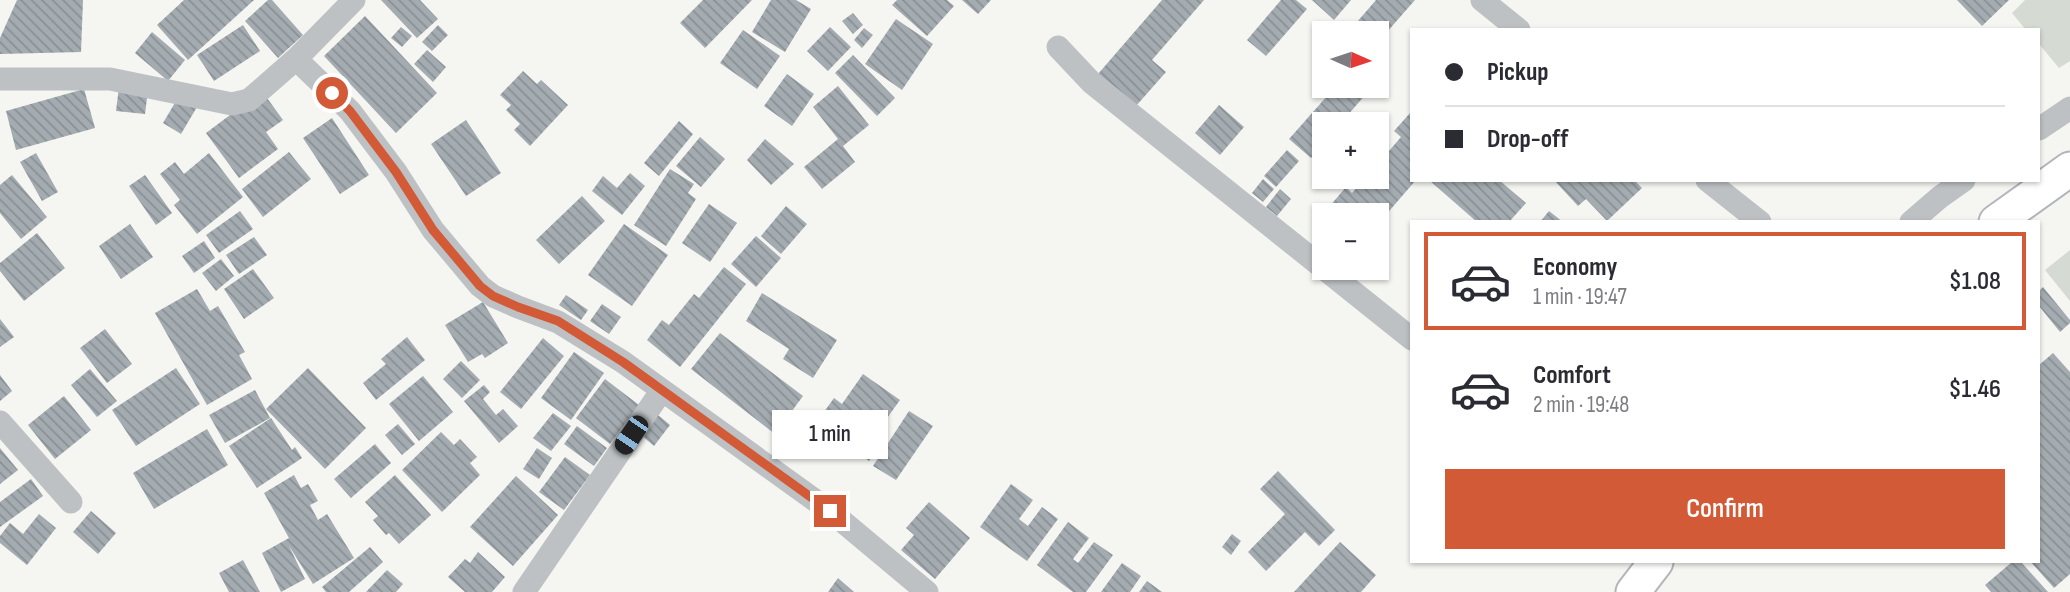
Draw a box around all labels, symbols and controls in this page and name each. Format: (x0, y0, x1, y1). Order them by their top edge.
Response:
north arrow (1312, 21, 1390, 98)
map controls (1312, 21, 1389, 280)
text: Pickup (1487, 57, 1549, 88)
route start (316, 77, 348, 109)
button: + (1312, 112, 1389, 189)
text: Drop-off (1487, 124, 1568, 155)
button: − (1312, 203, 1389, 280)
icon: car (1449, 250, 1512, 313)
text: Economy (1533, 252, 1617, 283)
text: $1.08 (1949, 266, 2001, 297)
text: 1 min · 19:47 (1533, 283, 1627, 311)
icon: car (1449, 358, 1512, 421)
text: Comfort (1533, 360, 1611, 391)
text: $1.46 (1948, 374, 2001, 405)
text: 2 min · 19:48 (1533, 391, 1629, 419)
callout: 1 min (772, 410, 888, 458)
car (611, 412, 652, 458)
text: 1 min (809, 420, 851, 448)
button: Confirm (1445, 469, 2005, 549)
route end (814, 495, 846, 527)

